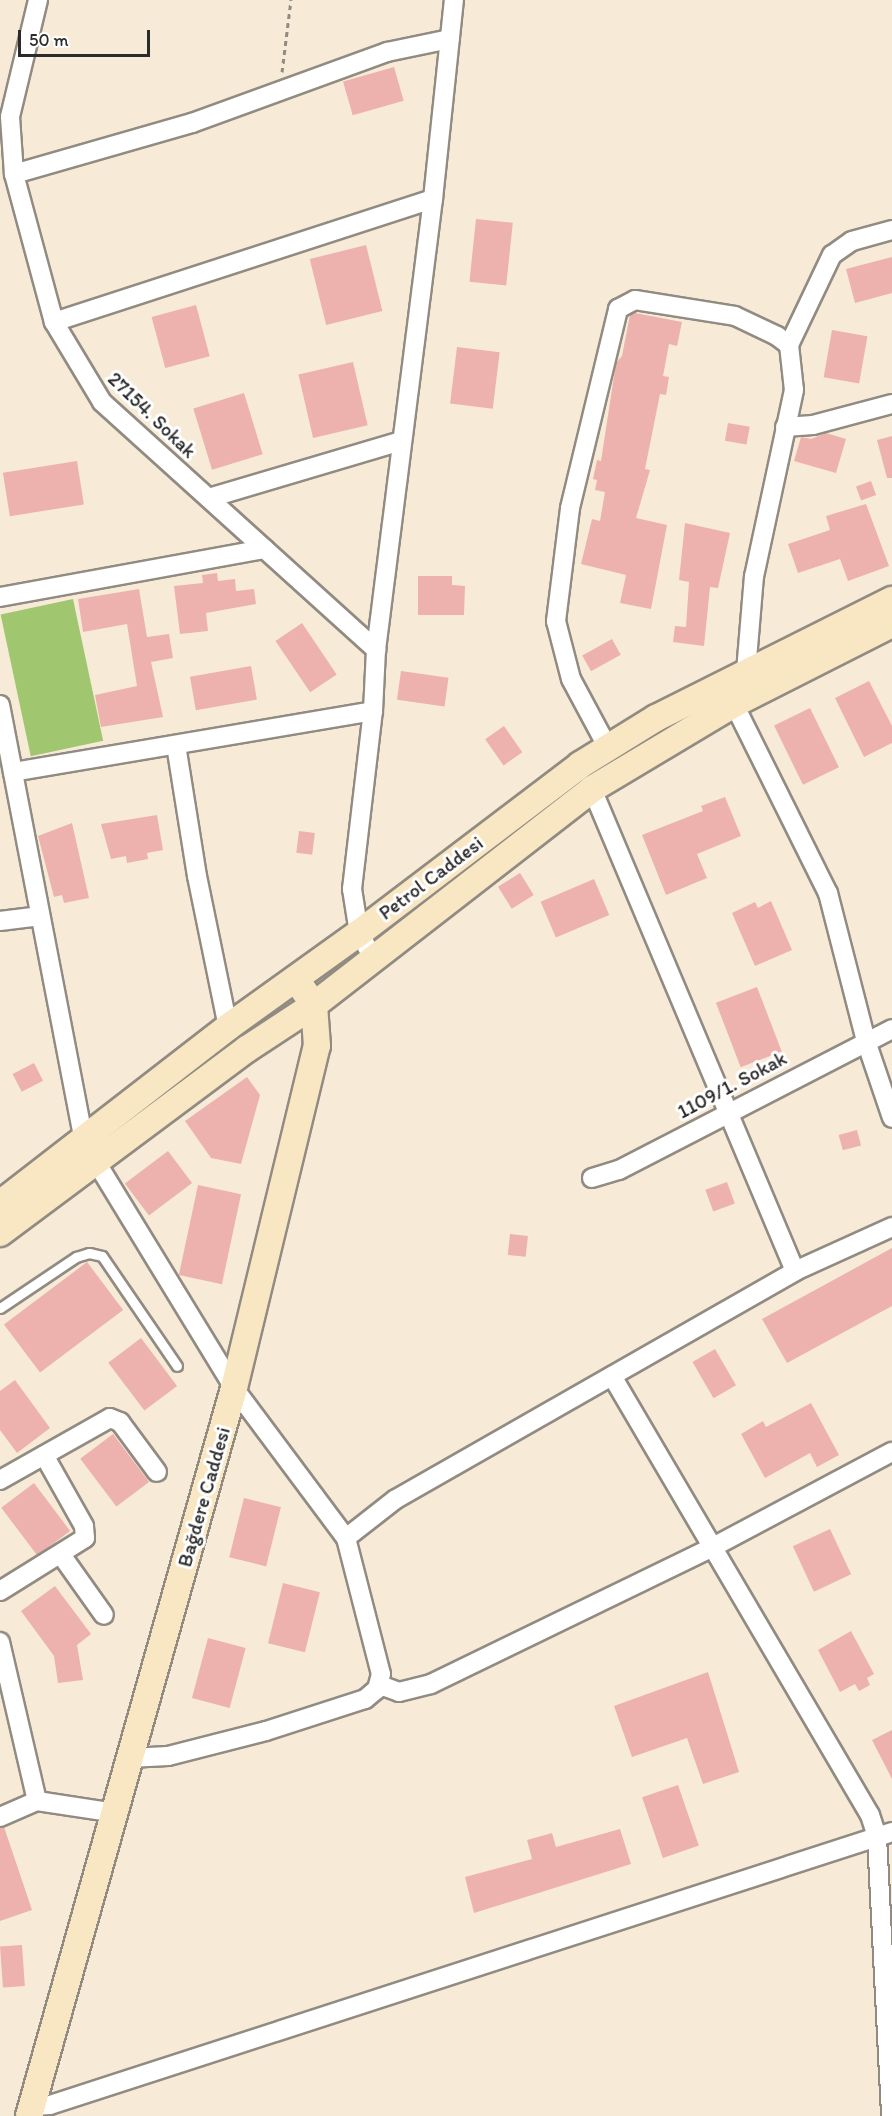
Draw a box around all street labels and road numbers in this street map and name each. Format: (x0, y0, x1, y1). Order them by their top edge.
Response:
street label: 27154. Sokak (103, 367, 201, 463)
street label: Petrol Caddesi (374, 831, 488, 925)
street label: 1109/1. Sokak (673, 1046, 791, 1124)
street label: Bağdere Caddesi (173, 1424, 235, 1570)

